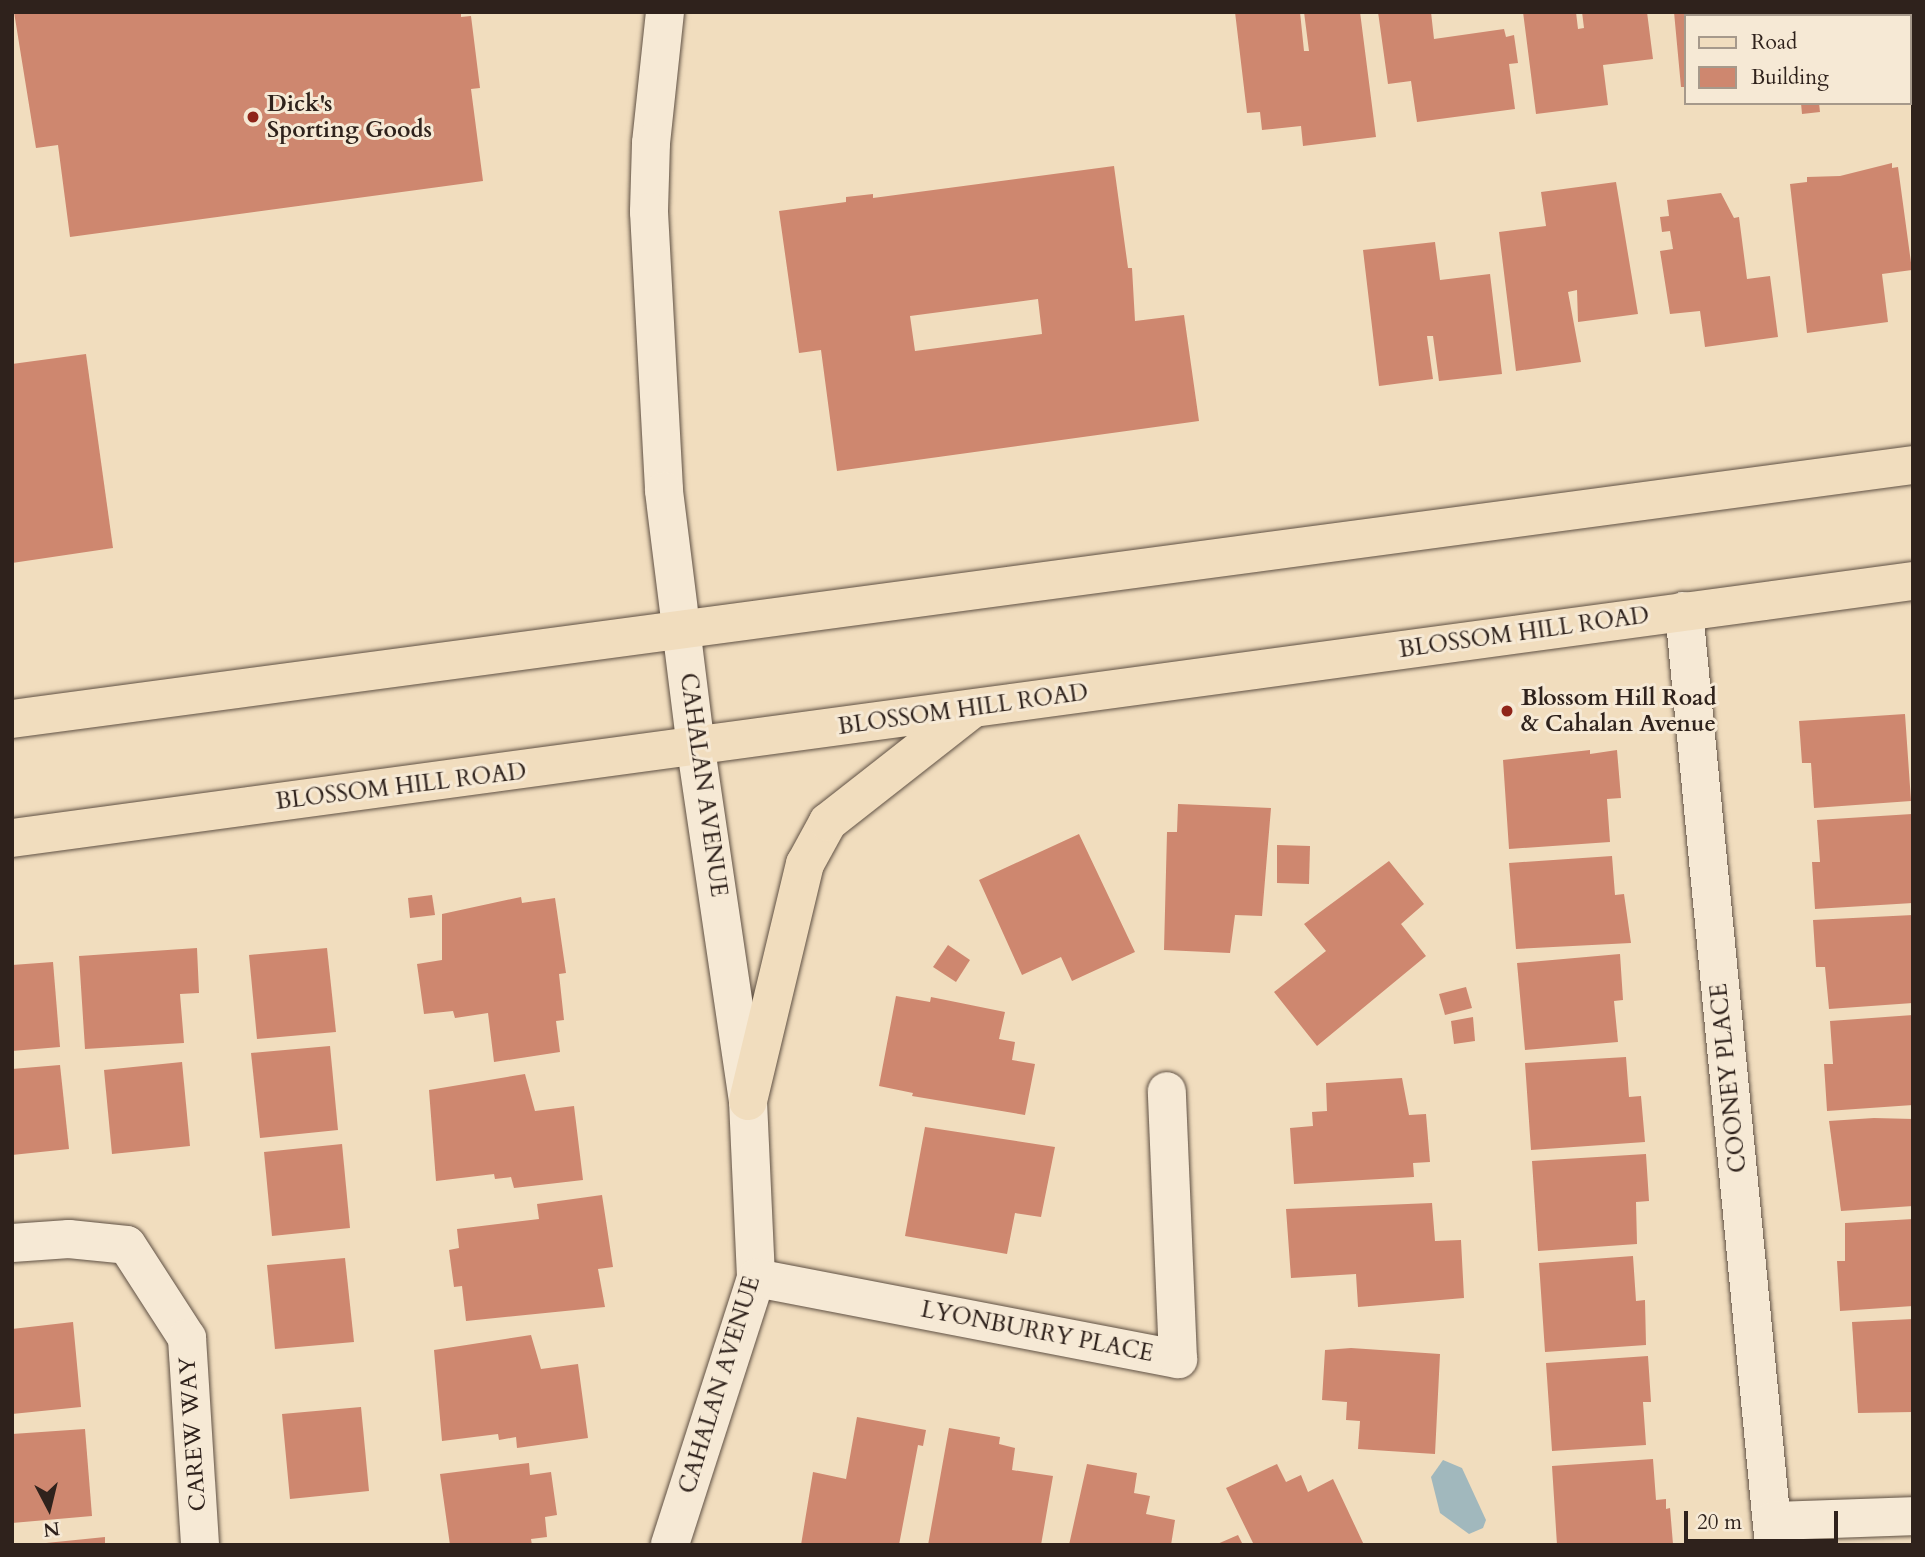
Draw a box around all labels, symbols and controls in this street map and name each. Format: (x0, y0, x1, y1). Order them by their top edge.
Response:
legend (1684, 14, 1911, 105)
text: Road (1751, 28, 1797, 57)
text: Building (1751, 63, 1829, 92)
place label: Dick's Sporting Goods (267, 90, 432, 144)
marker: Dick's Sporting Goods (245, 109, 261, 125)
street label: BLOSSOM HILL ROAD (1397, 602, 1651, 664)
street label: CAHALAN AVENUE (674, 671, 732, 899)
street label: BLOSSOM HILL ROAD (836, 679, 1090, 741)
place label: Blossom Hill Road & Cahalan Avenue (1521, 684, 1717, 738)
marker: Blossom Hill Road & Cahalan Avenue (1499, 703, 1515, 719)
street label: BLOSSOM HILL ROAD (274, 758, 528, 816)
street label: COONEY PLACE (1705, 982, 1753, 1174)
street label: CAHALAN AVENUE (674, 1273, 766, 1497)
street label: LYONBURRY PLACE (919, 1296, 1155, 1368)
street label: CAREW WAY (174, 1356, 212, 1512)
north arrow (14, 1473, 84, 1543)
scale bar (1687, 1498, 1841, 1542)
text: 20 m (1697, 1508, 1742, 1537)
text: N (42, 1515, 61, 1543)

